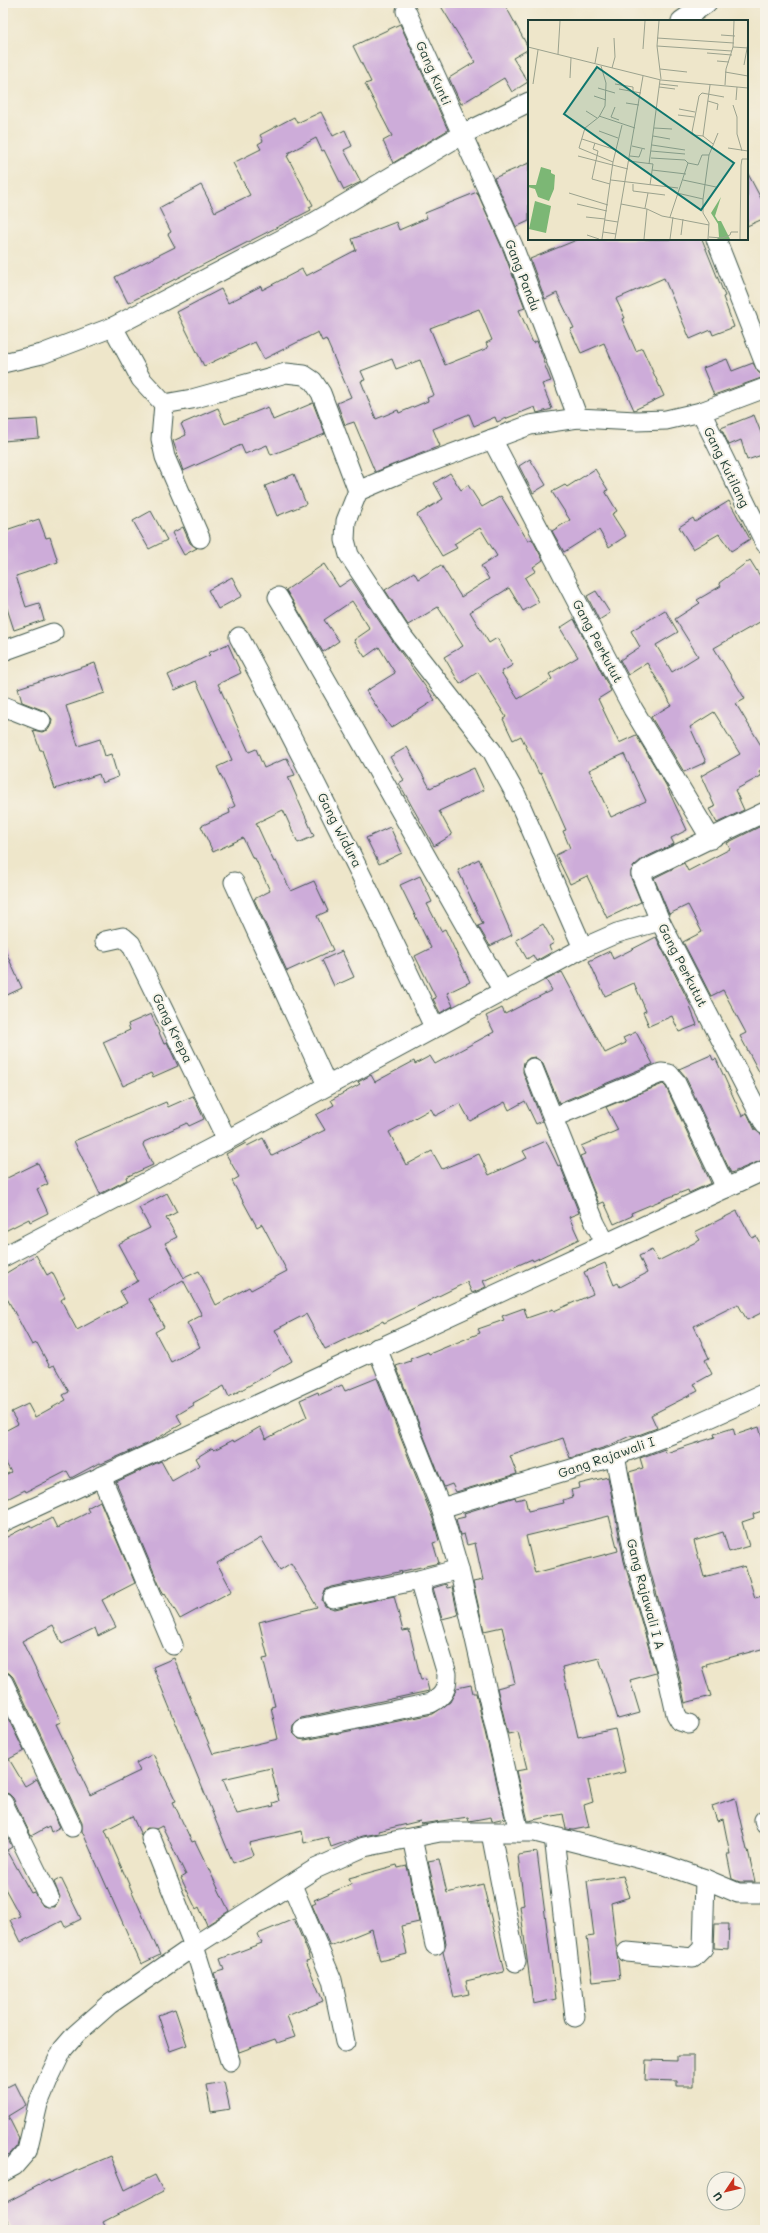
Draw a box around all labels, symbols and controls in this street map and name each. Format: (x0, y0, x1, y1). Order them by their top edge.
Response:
inset map (528, 20, 748, 240)
street label: Gang Kunti (413, 38, 456, 108)
street label: Gang Pandu (502, 237, 545, 313)
street label: Gang Kutilang (701, 424, 754, 510)
street label: Gang Perkutut (569, 596, 628, 685)
street label: Gang Widura (314, 789, 367, 870)
street label: Gang Perkutut (655, 920, 712, 1010)
street label: Gang Krepa (149, 990, 198, 1065)
street label: Gang Rajawali I (555, 1432, 657, 1481)
street label: Gang Rajawali I A (624, 1537, 669, 1651)
north arrow (706, 2171, 746, 2211)
text: U (709, 2190, 726, 2204)

